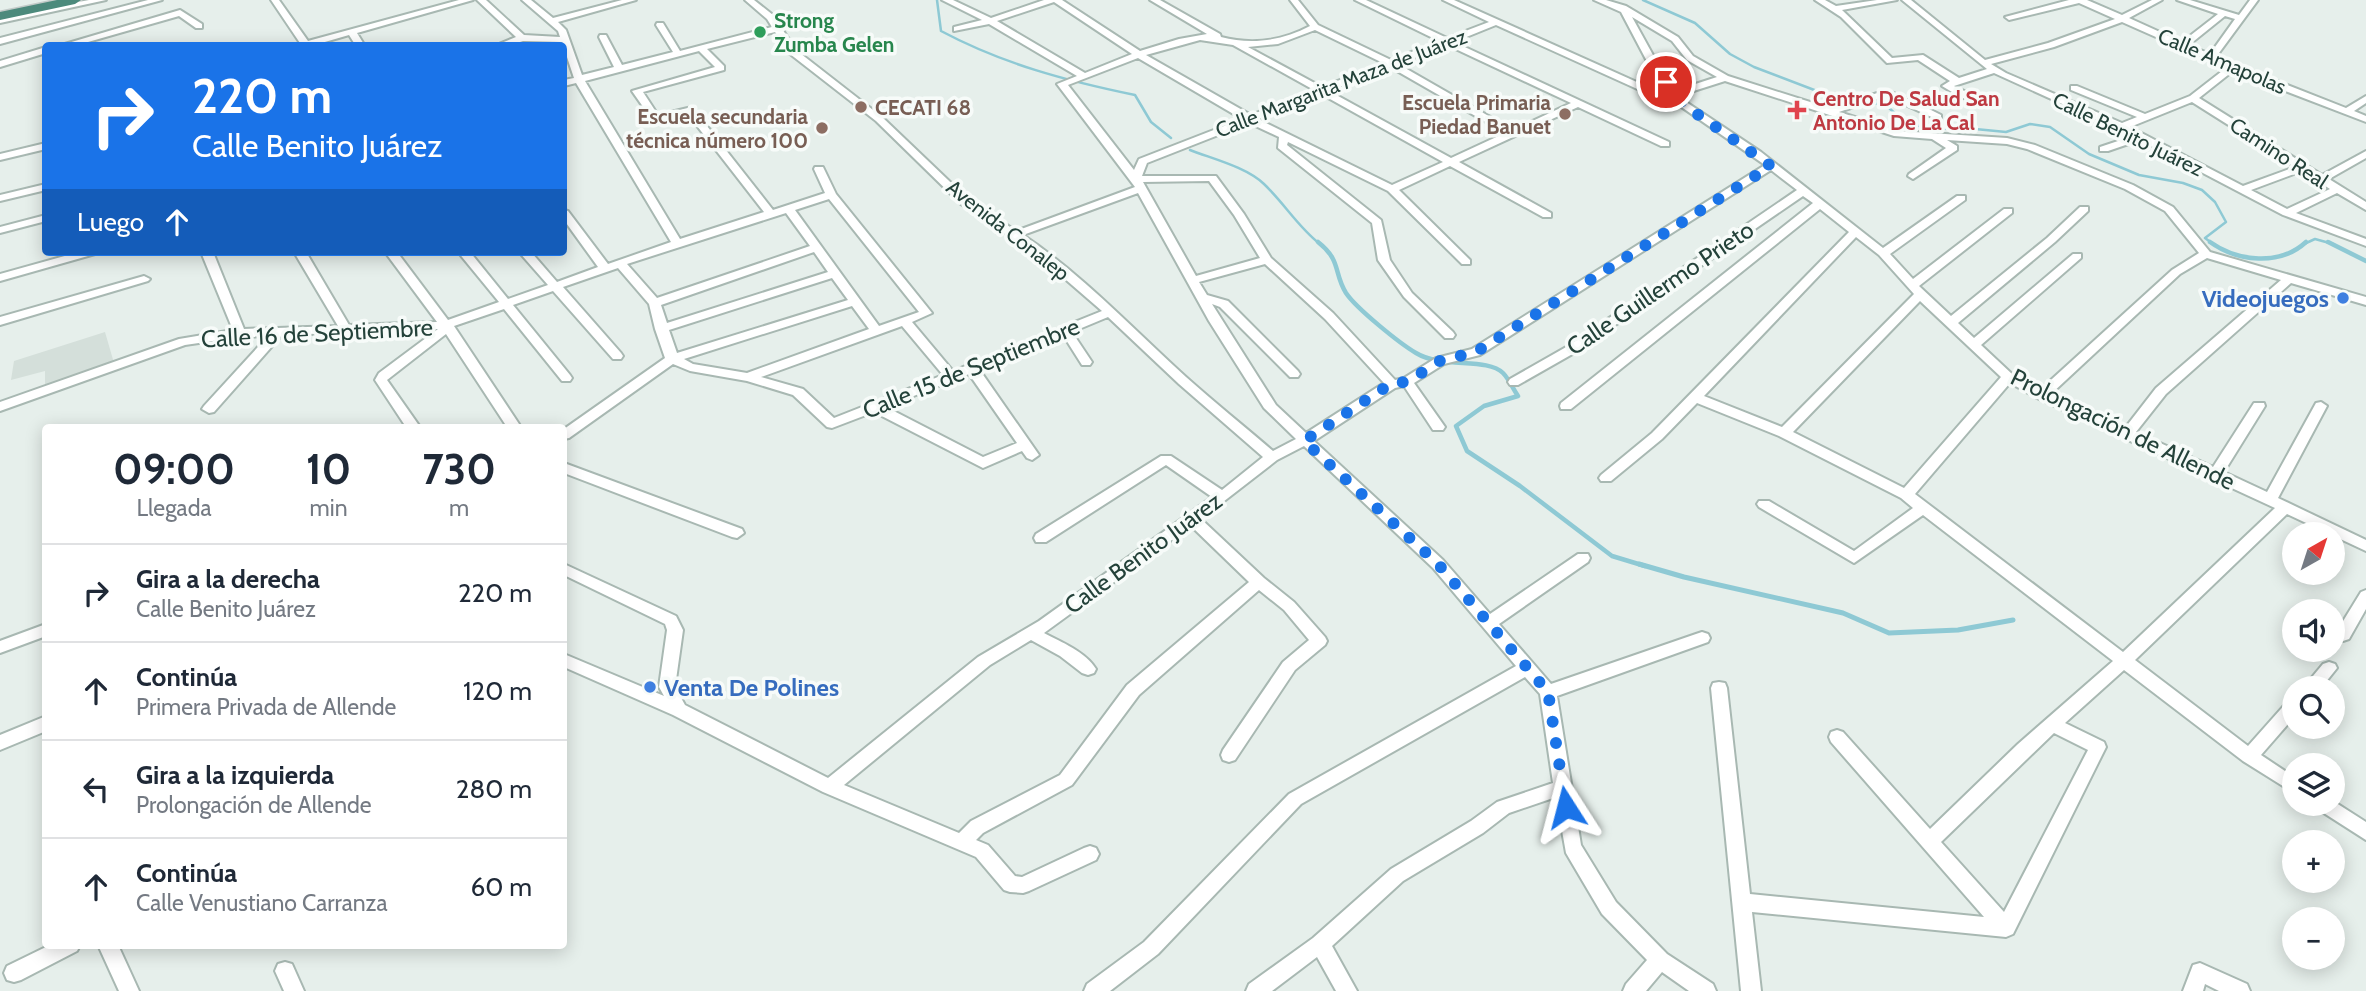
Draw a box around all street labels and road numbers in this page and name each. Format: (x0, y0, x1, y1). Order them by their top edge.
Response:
street label: Calle Margarita Maza de Juárez (1212, 23, 1470, 143)
street label: Calle Amapolas (2154, 23, 2290, 99)
street label: Calle Benito Juárez (2049, 87, 2207, 181)
street label: Camino Real (2225, 112, 2333, 194)
street label: Avenida Conalep (942, 174, 1074, 286)
street label: Calle Guillermo Prieto (1561, 215, 1759, 361)
street label: Calle 15 de Septiembre (858, 311, 1084, 425)
street label: Calle 16 de Septiembre (200, 312, 434, 354)
street label: Prolongación de Allende (2006, 362, 2240, 496)
street label: Calle Benito Juárez (1059, 486, 1227, 620)

